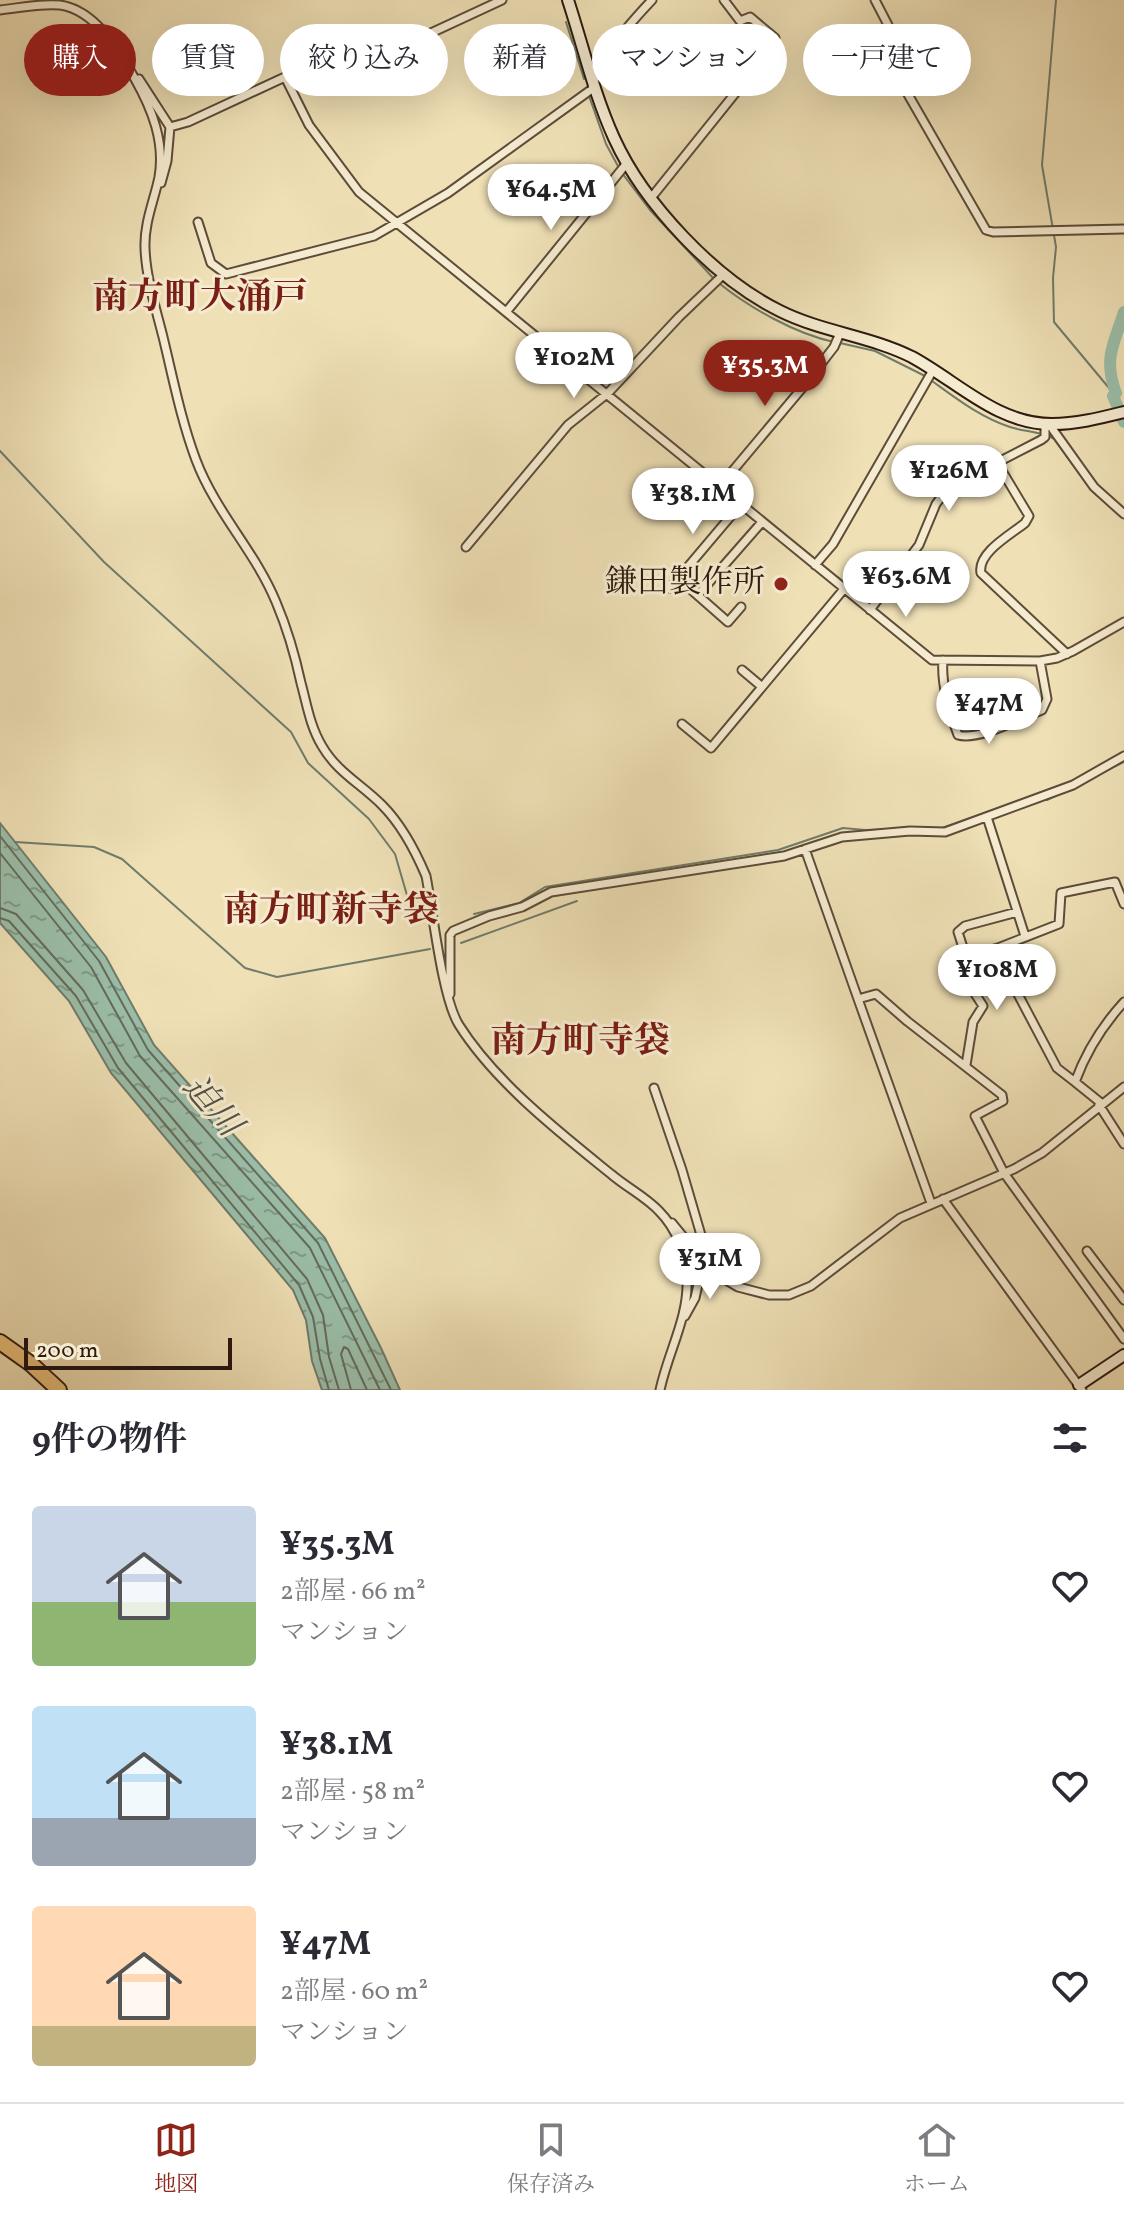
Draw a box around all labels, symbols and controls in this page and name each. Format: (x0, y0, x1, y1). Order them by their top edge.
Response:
chip: 購入 (24, 24, 136, 96)
chip: 賃貸 (152, 24, 264, 96)
chip: 絞り込み (280, 24, 448, 96)
chip: 新着 (464, 24, 576, 96)
chip: マンション (592, 24, 787, 96)
chip: 一戸建て (803, 24, 971, 96)
pin: ¥64.5M (486, 164, 616, 232)
text: ¥64.5M (506, 172, 596, 208)
district label: 南方町大涌戸 (92, 274, 308, 324)
pin: ¥102M (518, 332, 630, 400)
text: ¥102M (533, 340, 615, 376)
pin: ¥35.3M (700, 340, 830, 408)
text: ¥35.3M (721, 348, 809, 384)
pin: ¥126M (893, 445, 1005, 513)
text: ¥126M (909, 453, 989, 489)
pin: ¥38.1M (628, 468, 758, 536)
text: ¥38.1M (650, 476, 736, 512)
pin: ¥63.6M (841, 551, 971, 619)
text: ¥63.6M (861, 559, 951, 595)
place label: 鎌田製作所 (605, 562, 765, 606)
marker: 鎌田製作所 (772, 575, 790, 593)
pin: ¥47M (942, 678, 1036, 746)
text: ¥47M (954, 686, 1024, 722)
district label: 南方町新寺袋 (223, 887, 439, 937)
pin: ¥108M (941, 944, 1053, 1012)
text: ¥108M (956, 952, 1038, 988)
district label: 南方町寺袋 (490, 1018, 670, 1068)
water label: 迫川 (171, 1066, 254, 1151)
pin: ¥31M (663, 1233, 757, 1301)
text: ¥31M (677, 1241, 743, 1277)
scale bar (24, 1334, 232, 1370)
text: 200 m (36, 1336, 98, 1367)
icon: filters (1048, 1416, 1092, 1460)
text: 9件の物件 (32, 1418, 187, 1465)
text: ¥35.3M (280, 1522, 394, 1569)
icon: home (96, 1538, 192, 1634)
icon: heart (1048, 1564, 1092, 1608)
text: 2部屋 · 66 m² (280, 1574, 426, 1610)
text: マンション (280, 1615, 409, 1651)
text: ¥38.1M (280, 1722, 393, 1769)
icon: home (96, 1738, 192, 1834)
icon: heart (1048, 1764, 1092, 1808)
text: 2部屋 · 58 m² (280, 1774, 425, 1810)
text: マンション (280, 1815, 409, 1851)
text: ¥47M (280, 1922, 371, 1969)
icon: home (96, 1938, 192, 2034)
icon: heart (1048, 1964, 1092, 2008)
text: 2部屋 · 60 m² (280, 1974, 428, 2010)
text: マンション (280, 2015, 409, 2051)
tab: 地図 (154, 2118, 198, 2201)
tab: 保存済み (507, 2118, 595, 2201)
tab: ホーム (904, 2118, 970, 2201)

